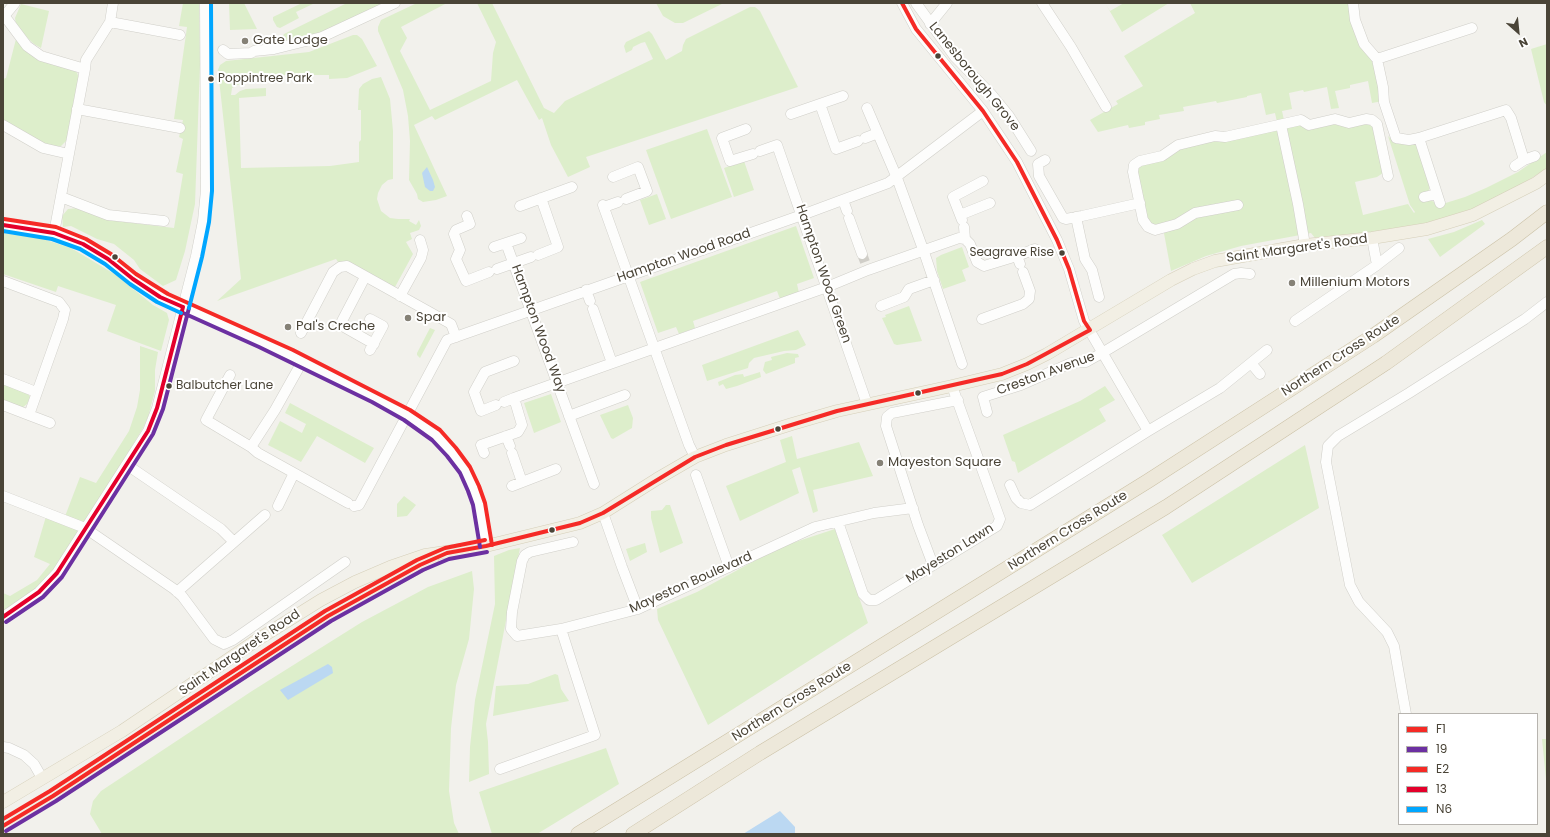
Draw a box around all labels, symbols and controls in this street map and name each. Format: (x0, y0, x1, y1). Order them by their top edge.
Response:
north arrow (1498, 12, 1538, 52)
street label: Lanesborough Grove (925, 19, 1023, 135)
place label: Gate Lodge (253, 33, 328, 49)
text: N (1516, 34, 1531, 52)
marker: Gate Lodge (240, 36, 250, 46)
unlabelled marker (933, 51, 943, 61)
place label: Poppintree Park (218, 72, 312, 86)
marker: Poppintree Park (206, 74, 216, 84)
street label: Hampton Wood Green (792, 203, 854, 345)
street label: Hampton Wood Road (615, 226, 753, 286)
street label: Saint Margaret's Road (1225, 231, 1369, 267)
place label: Seagrave Rise (969, 246, 1054, 260)
marker: Seagrave Rise (1057, 248, 1067, 258)
unlabelled marker (110, 252, 120, 262)
street label: Hampton Wood Way (508, 263, 568, 395)
place label: Millenium Motors (1300, 275, 1410, 291)
marker: Millenium Motors (1287, 278, 1297, 288)
place label: Spar (416, 310, 446, 326)
street label: Northern Cross Route (1279, 312, 1403, 400)
marker: Spar (403, 313, 413, 323)
place label: Pal's Creche (296, 319, 375, 335)
marker: Pal's Creche (283, 322, 293, 332)
street label: Creston Avenue (995, 349, 1097, 399)
place label: Balbutcher Lane (176, 379, 273, 393)
marker: Balbutcher Lane (164, 381, 174, 391)
unlabelled marker (913, 388, 923, 398)
unlabelled marker (773, 424, 783, 434)
place label: Mayeston Square (888, 455, 1001, 471)
marker: Mayeston Square (875, 458, 885, 468)
street label: Northern Cross Route (1006, 488, 1130, 574)
street label: Mayeston Lawn (903, 521, 997, 587)
unlabelled marker (547, 525, 557, 535)
street label: Mayeston Boulevard (627, 549, 755, 617)
street label: Saint Margaret's Road (177, 607, 303, 699)
street label: Northern Cross Route (730, 659, 854, 745)
legend (1398, 713, 1538, 825)
text: F1 (1436, 720, 1446, 737)
text: 19 (1436, 740, 1447, 757)
text: E2 (1436, 760, 1449, 777)
text: 13 (1436, 780, 1447, 797)
text: N6 (1436, 800, 1452, 817)

